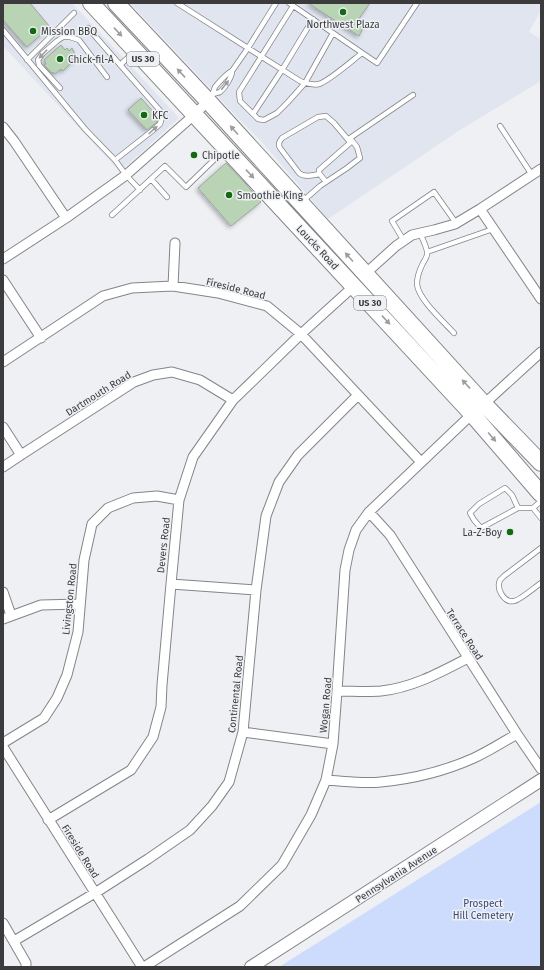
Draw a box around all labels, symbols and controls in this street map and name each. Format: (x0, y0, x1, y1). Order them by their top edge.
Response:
marker: Northwest Plaza (338, 7, 348, 17)
place label: Northwest Plaza (306, 19, 380, 31)
marker: Mission BBQ (28, 26, 38, 36)
place label: Mission BBQ (41, 26, 97, 38)
one-way arrow (113, 27, 123, 37)
one-way arrow (38, 49, 48, 59)
road number: US 30 (127, 52, 159, 66)
marker: Chick-fil-A (55, 54, 65, 64)
place label: Chick-fil-A (68, 54, 114, 66)
one-way arrow (176, 68, 186, 78)
one-way arrow (221, 79, 230, 90)
marker: KFC (139, 110, 149, 120)
place label: KFC (152, 110, 169, 122)
one-way arrow (148, 125, 158, 135)
one-way arrow (229, 125, 238, 135)
marker: Chipotle (189, 150, 199, 160)
place label: Chipotle (202, 150, 240, 162)
one-way arrow (245, 169, 254, 179)
marker: Smoothie King (224, 190, 234, 200)
place label: Smoothie King (237, 190, 304, 202)
street label: Loucks Road (294, 223, 341, 272)
one-way arrow (345, 252, 354, 262)
street label: Fireside Road (205, 276, 267, 302)
road number: US 30 (354, 296, 386, 310)
one-way arrow (381, 315, 390, 325)
street label: Dartmouth Road (64, 369, 133, 419)
one-way arrow (461, 379, 470, 389)
one-way arrow (487, 432, 497, 442)
street label: Devers Road (155, 516, 173, 574)
place label: La-Z-Boy (463, 527, 502, 539)
marker: La-Z-Boy (505, 527, 515, 537)
street label: Livingston Road (60, 563, 80, 636)
street label: Terrace Road (443, 607, 485, 662)
street label: Continental Road (226, 655, 246, 734)
street label: Wogan Road (318, 677, 334, 734)
street label: Fireside Road (59, 822, 101, 881)
street label: Pennsylvania Avenue (353, 844, 440, 906)
park label: Prospect Hill Cemetery (453, 898, 513, 922)

